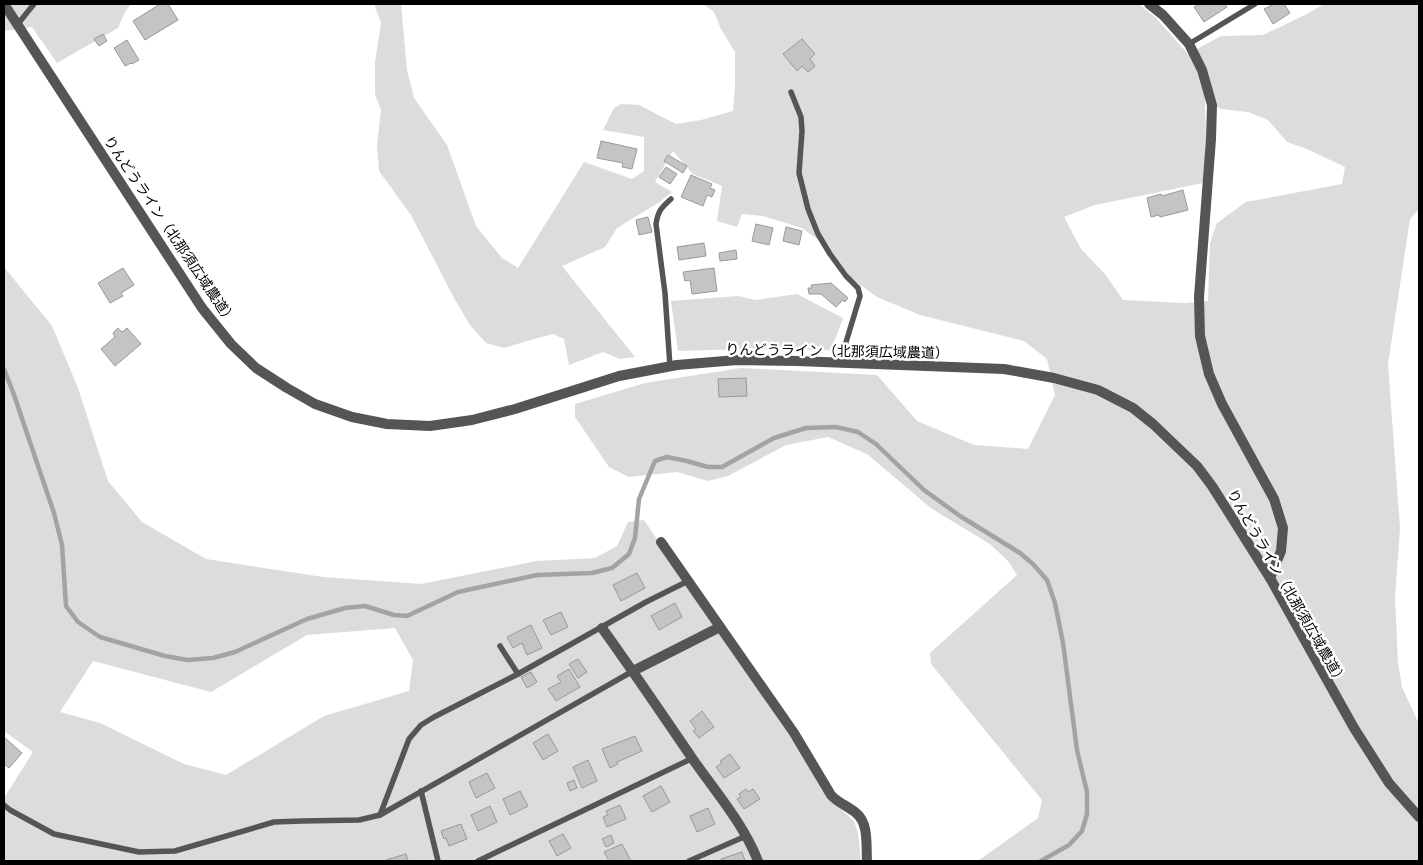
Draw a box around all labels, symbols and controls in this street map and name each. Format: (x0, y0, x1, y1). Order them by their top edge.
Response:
street label: りんどうライン（北那須広域農道） (99, 132, 240, 328)
street label: りんどうライン（北那須広域農道） (725, 340, 949, 363)
street label: りんどうライン（北那須広域農道） (1222, 486, 1351, 689)

